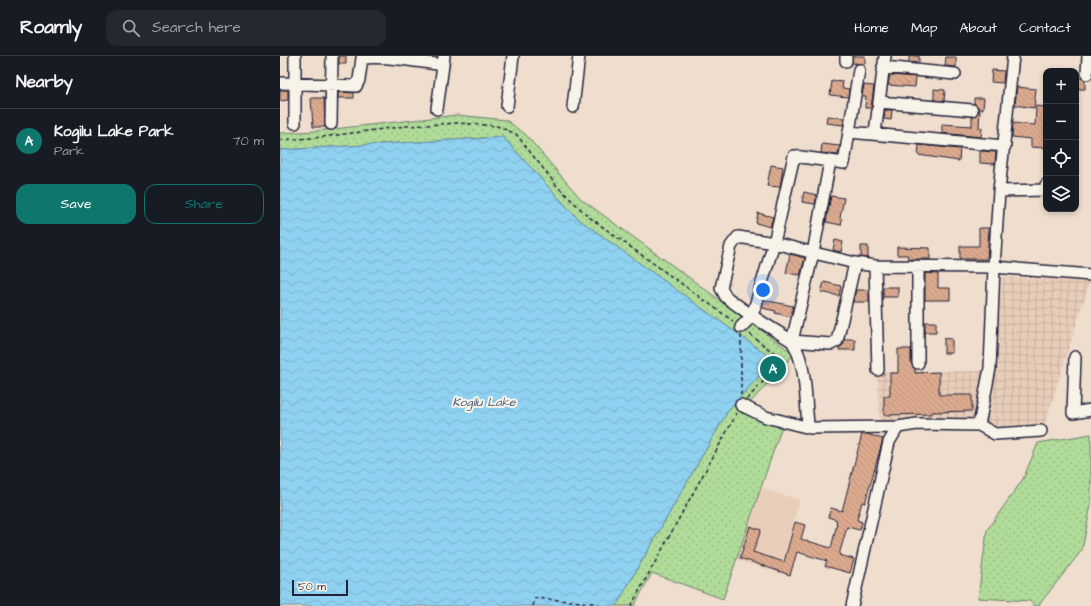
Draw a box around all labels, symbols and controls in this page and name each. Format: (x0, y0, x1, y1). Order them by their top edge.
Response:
search box (106, 10, 386, 46)
text: Roamly (20, 14, 82, 41)
icon: search (120, 17, 142, 39)
text: Search here (152, 17, 241, 38)
text: Home (854, 18, 889, 38)
text: Map (911, 18, 937, 38)
text: About (959, 18, 997, 38)
text: Contact (1019, 18, 1071, 38)
map controls (1043, 68, 1079, 212)
button: + (1043, 68, 1079, 104)
text: Nearby (16, 70, 73, 94)
button: − (1043, 104, 1079, 140)
text: Kogilu Lake Park (54, 121, 174, 142)
text: A (25, 132, 33, 150)
text: 70 m (232, 132, 264, 150)
button: locate (1043, 140, 1079, 176)
text: Park (54, 142, 84, 160)
button: layers (1043, 176, 1079, 212)
button: Save (16, 184, 136, 224)
button: Share (144, 184, 264, 224)
your location (753, 280, 773, 300)
pin: A (760, 354, 786, 384)
water label: Kogilu Lake (452, 394, 516, 412)
scale bar (292, 578, 348, 597)
text: 50 m (298, 579, 326, 594)

